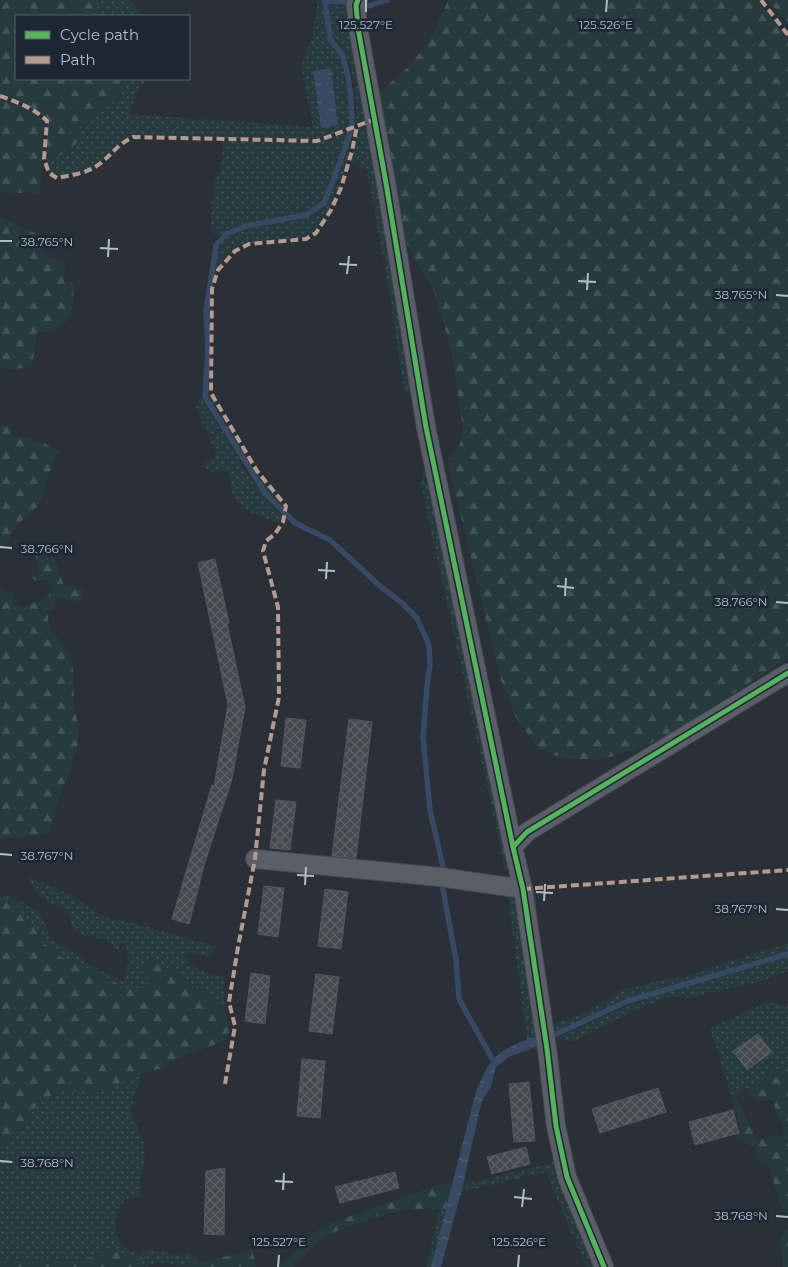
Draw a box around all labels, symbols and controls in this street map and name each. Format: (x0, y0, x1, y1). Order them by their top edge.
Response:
legend (15, 15, 190, 80)
text: 125.527°E (339, 17, 393, 32)
text: 125.526°E (579, 17, 633, 32)
text: Cycle path (60, 25, 139, 44)
text: Path (60, 50, 96, 69)
text: 38.765°N (21, 234, 73, 249)
text: 38.765°N (715, 287, 767, 302)
text: 38.766°N (21, 541, 73, 556)
text: 38.766°N (715, 594, 767, 609)
text: 38.767°N (21, 848, 73, 863)
text: 38.767°N (715, 901, 767, 916)
text: 38.768°N (20, 1155, 74, 1170)
text: 38.768°N (714, 1208, 768, 1223)
text: 125.527°E (252, 1234, 306, 1249)
text: 125.526°E (492, 1234, 546, 1249)

